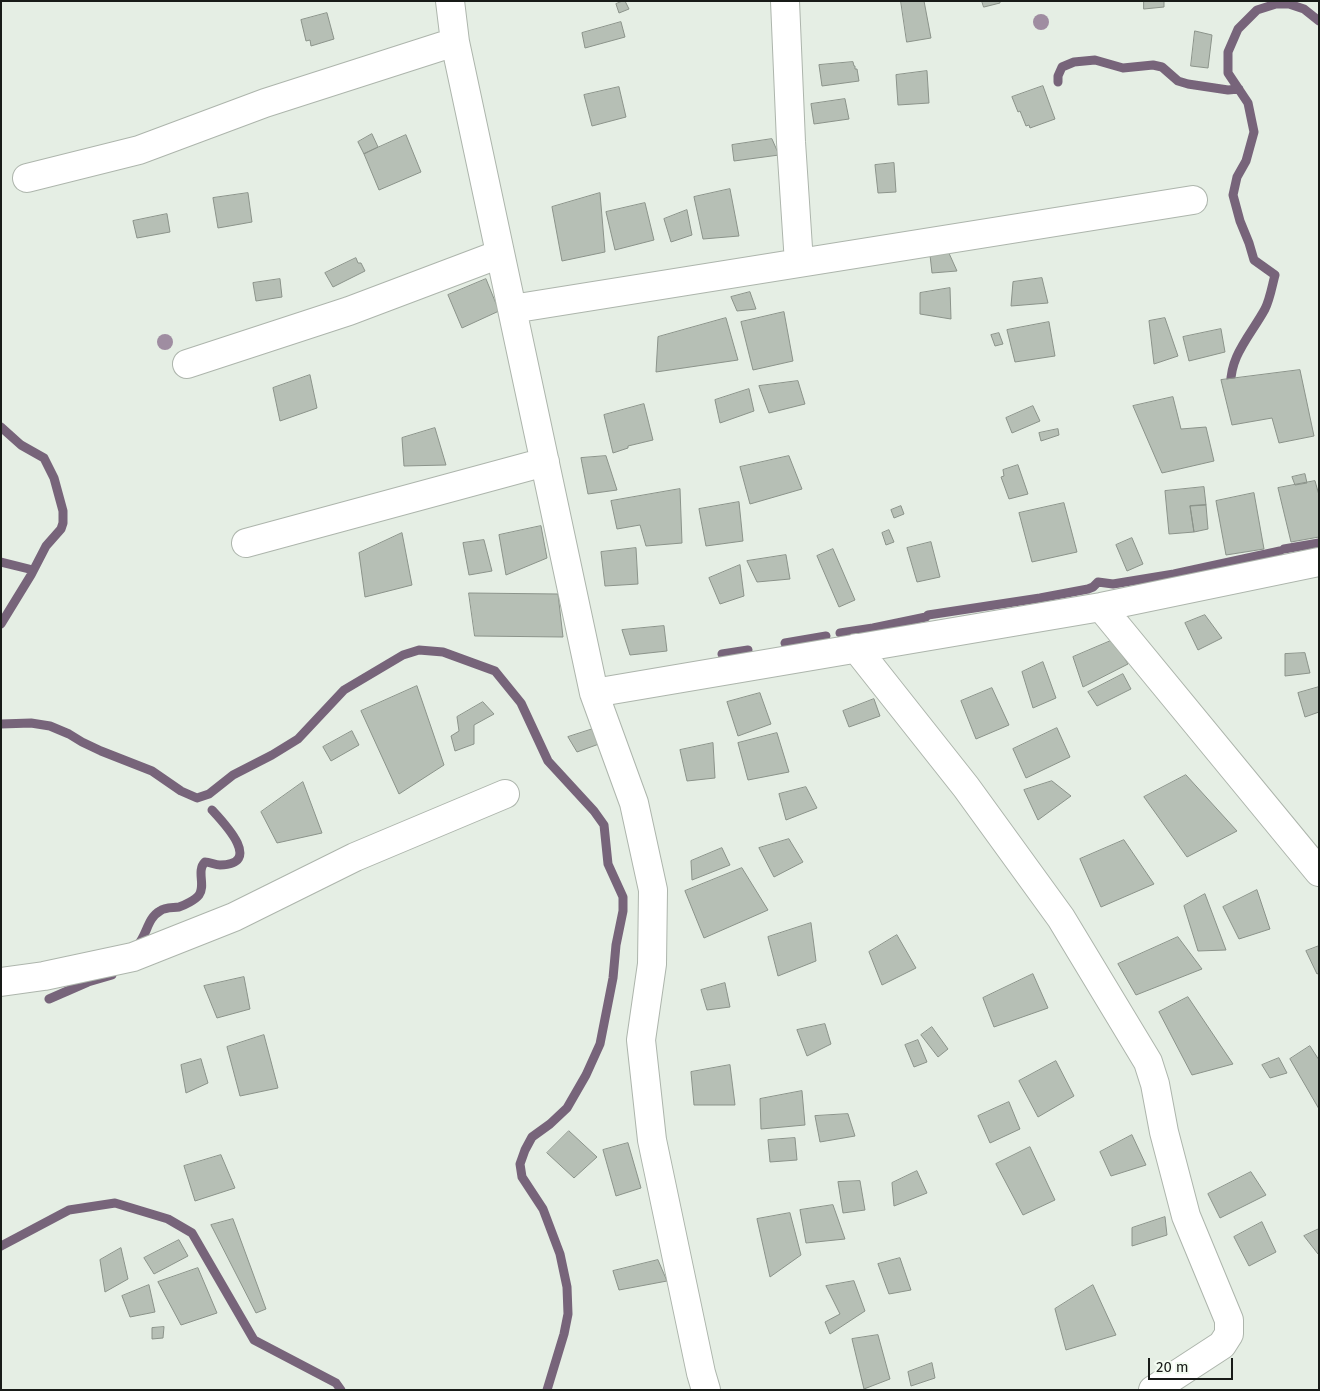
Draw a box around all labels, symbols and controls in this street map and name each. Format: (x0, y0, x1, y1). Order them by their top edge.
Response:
scale bar (1150, 1348, 1235, 1380)
text: 20 m (1156, 1358, 1189, 1376)

